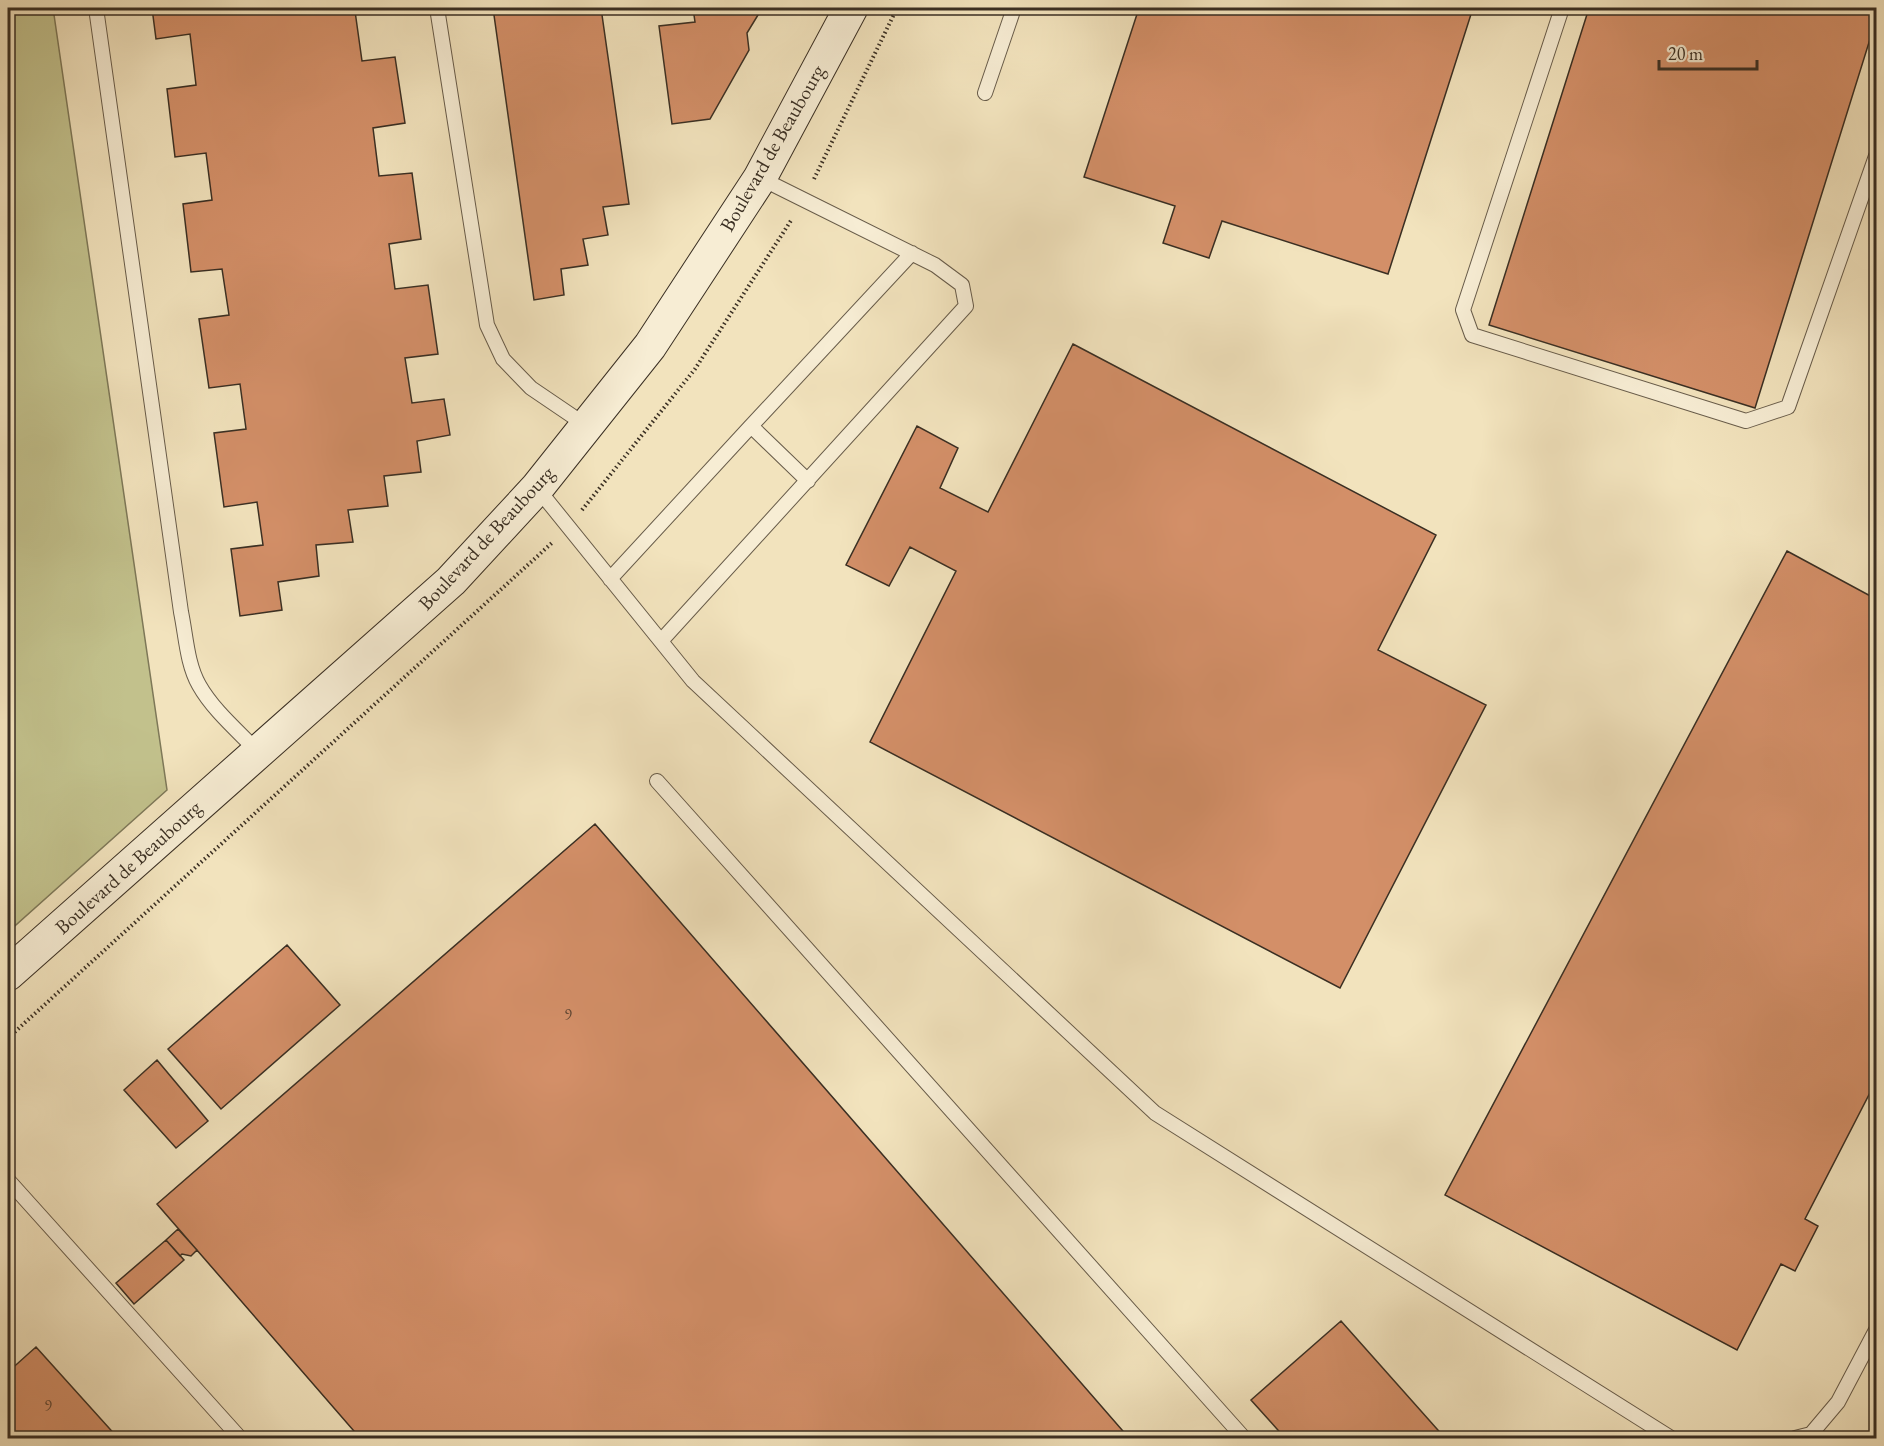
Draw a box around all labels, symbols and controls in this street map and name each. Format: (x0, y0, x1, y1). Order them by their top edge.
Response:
scale bar (1659, 33, 1756, 71)
text: 20 m (1668, 42, 1703, 65)
street label: Boulevard de Beaubourg (714, 60, 830, 236)
street label: Boulevard de Beaubourg (412, 460, 560, 616)
street label: Boulevard de Beaubourg (49, 794, 207, 940)
house number: 9 (564, 1004, 572, 1025)
house number: 9 (44, 1395, 52, 1416)

